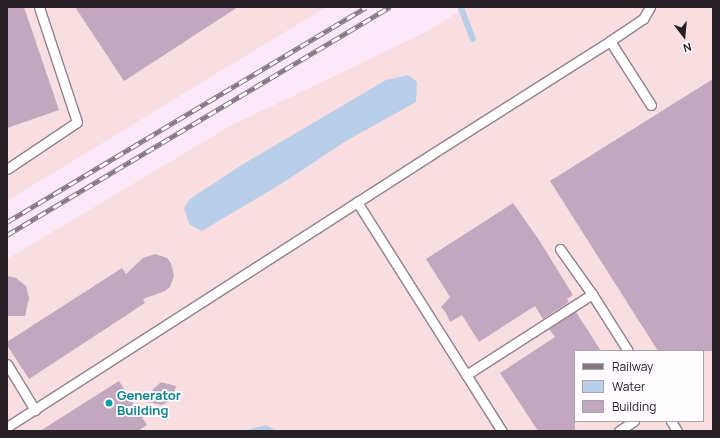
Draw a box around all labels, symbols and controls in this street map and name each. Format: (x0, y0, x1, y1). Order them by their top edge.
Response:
north arrow (664, 16, 704, 56)
text: N (682, 40, 693, 56)
legend (574, 350, 704, 422)
text: Railway (612, 358, 653, 375)
text: Water (612, 378, 645, 395)
place label: Generator Building (117, 388, 181, 419)
marker: Generator Building (104, 398, 114, 408)
text: Building (612, 398, 656, 415)

